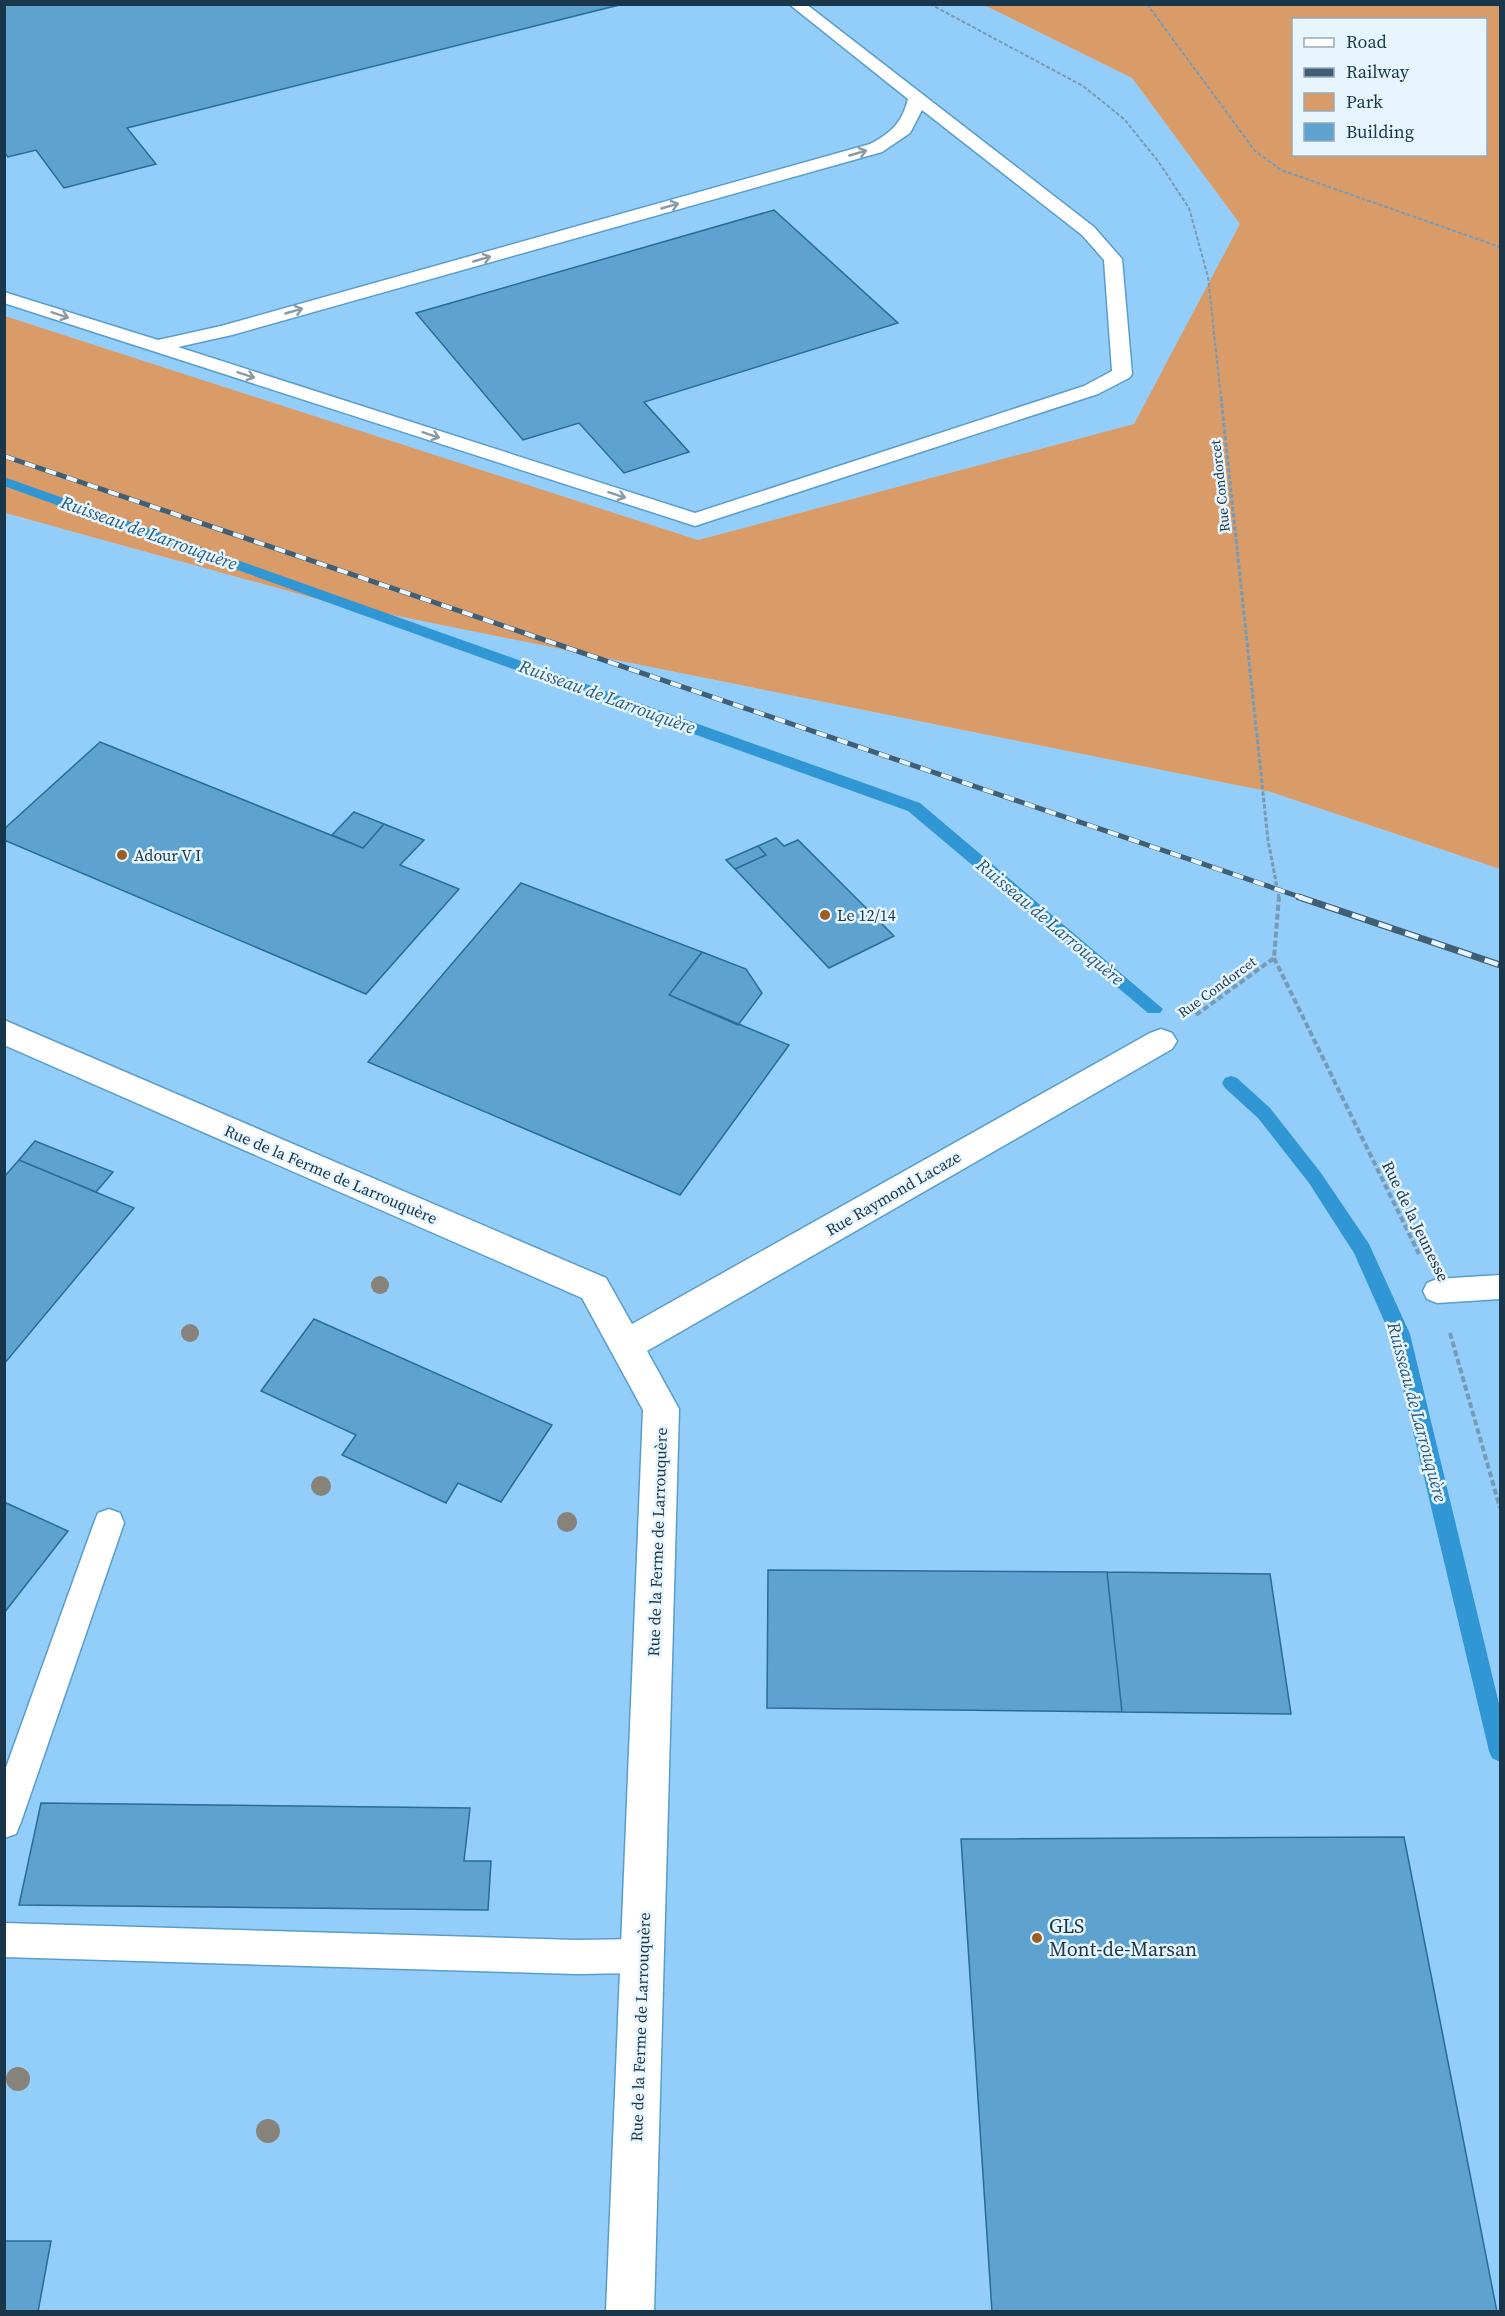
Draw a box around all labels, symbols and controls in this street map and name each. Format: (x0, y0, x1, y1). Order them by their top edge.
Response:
legend (1292, 18, 1487, 156)
text: Road (1346, 29, 1387, 54)
text: Railway (1346, 59, 1410, 84)
text: Park (1346, 89, 1383, 114)
text: Building (1346, 119, 1414, 144)
one-way arrow (848, 147, 867, 159)
one-way arrow (660, 200, 679, 211)
one-way arrow (472, 253, 491, 264)
one-way arrow (285, 305, 304, 317)
one-way arrow (50, 310, 69, 321)
one-way arrow (236, 370, 255, 381)
one-way arrow (421, 430, 440, 441)
street label: Rue Condorcet (1205, 439, 1235, 533)
water label: Ruisseau de Larrouquère (57, 489, 241, 576)
one-way arrow (607, 490, 626, 501)
water label: Ruisseau de Larrouquère (515, 653, 699, 740)
place label: Adour V I (134, 844, 201, 866)
marker: Adour V I (115, 848, 129, 862)
water label: Ruisseau de Larrouquère (970, 852, 1130, 991)
place label: Le 12/14 (837, 904, 896, 926)
marker: Le 12/14 (818, 908, 832, 922)
street label: Rue Condorcet (1174, 952, 1261, 1022)
street label: Rue de la Ferme de Larrouquère (221, 1119, 441, 1229)
street label: Rue Raymond Lacaze (821, 1145, 965, 1241)
street label: Rue de la Jeunesse (1377, 1157, 1455, 1285)
water label: Ruisseau de Larrouquère (1381, 1318, 1454, 1505)
street label: Rue de la Ferme de Larrouquère (642, 1427, 672, 1657)
street label: Rue de la Ferme de Larrouquère (625, 1912, 655, 2142)
place label: GLS Mont-de-Marsan (1049, 1912, 1197, 1963)
marker: GLS Mont-de-Marsan (1030, 1931, 1044, 1945)

